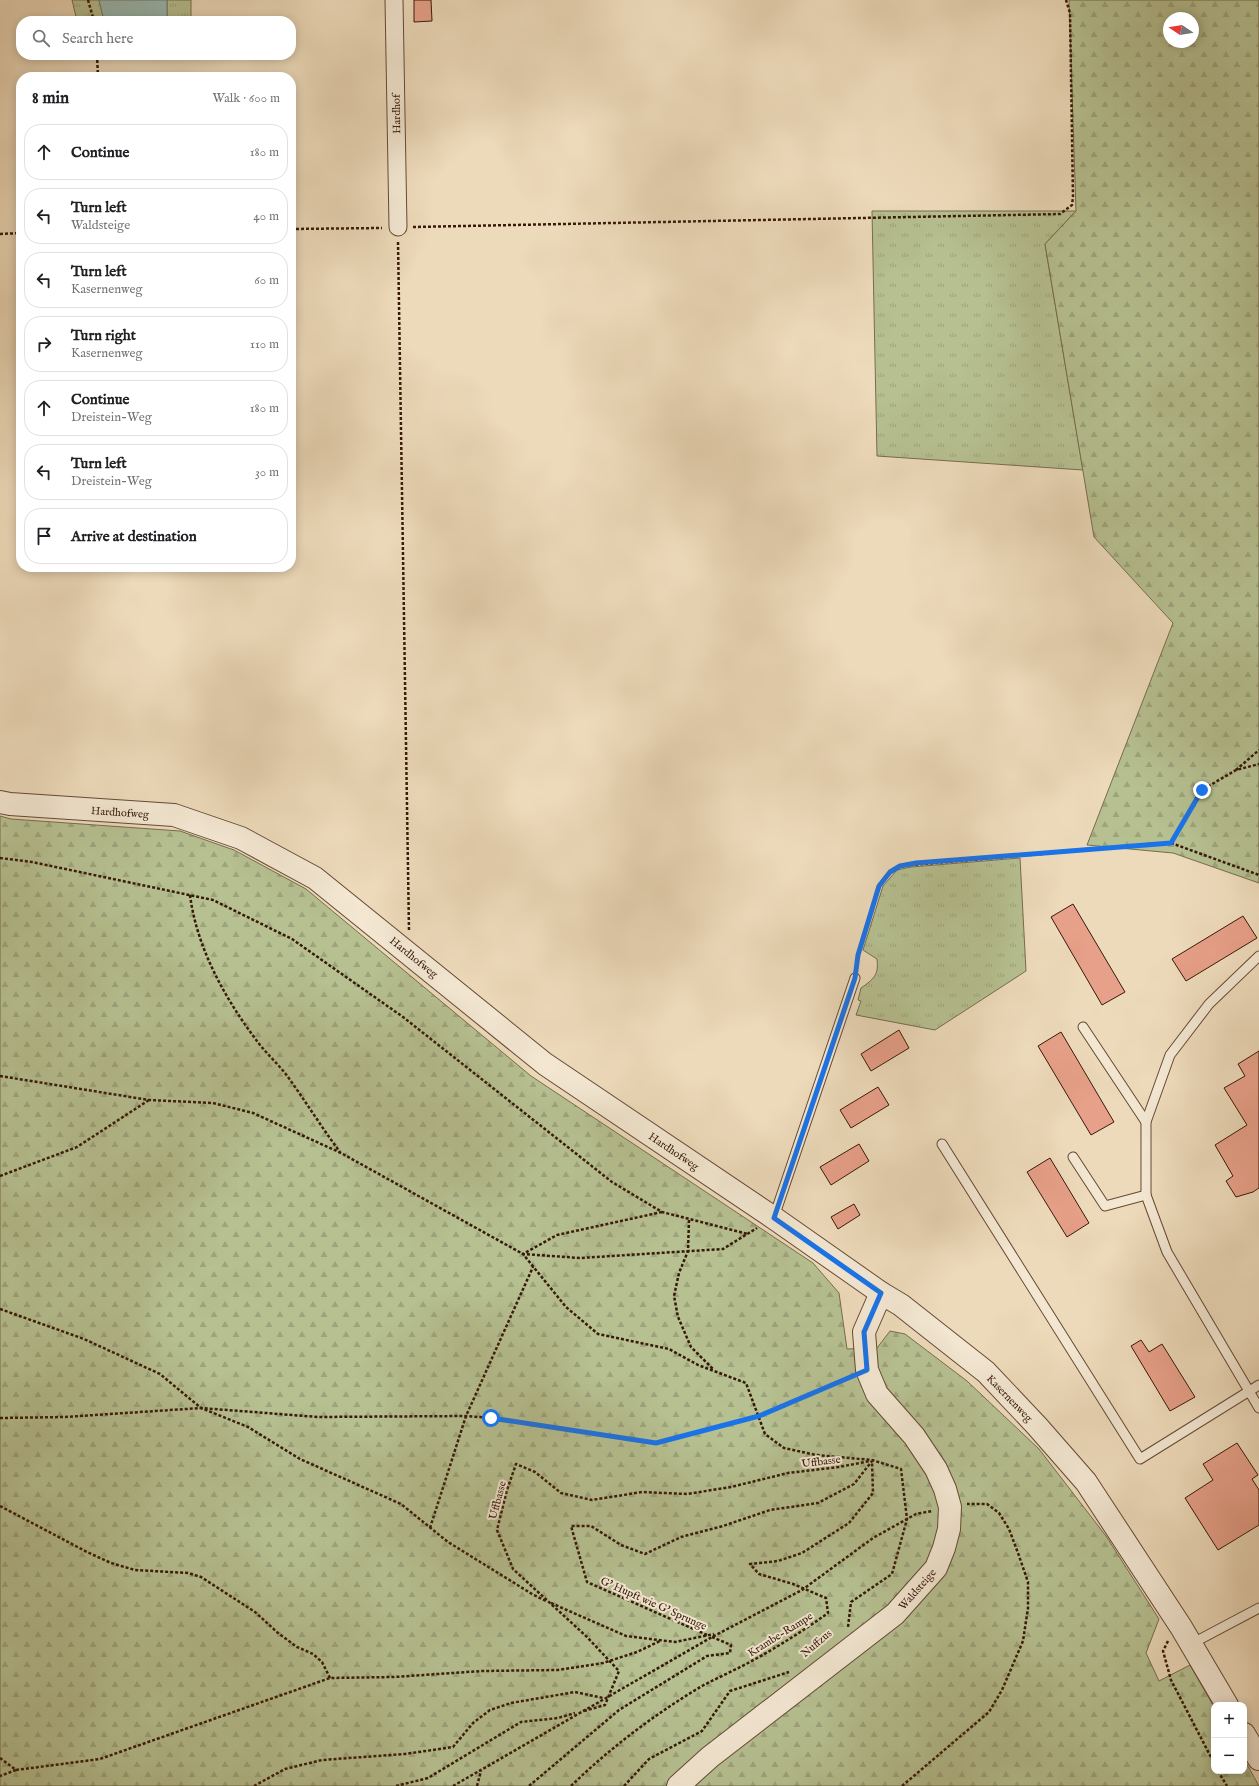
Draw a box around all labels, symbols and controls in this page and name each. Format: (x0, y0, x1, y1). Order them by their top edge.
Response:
north arrow (1163, 12, 1199, 48)
search box (16, 16, 296, 60)
icon: search (30, 27, 52, 49)
text: Search here (62, 29, 133, 48)
text: 8 min (32, 88, 69, 109)
text: Walk · 600 m (213, 90, 280, 107)
street label: Hardhof (390, 92, 404, 134)
icon: ahead (33, 141, 55, 163)
text: Continue (71, 143, 129, 162)
text: 180 m (250, 144, 279, 161)
text: Turn left (71, 198, 127, 217)
icon: left (33, 205, 55, 227)
text: 40 m (253, 208, 279, 225)
text: Waldsteige (71, 217, 130, 234)
text: Turn left (71, 262, 127, 281)
icon: left (33, 269, 55, 291)
text: 60 m (254, 272, 279, 289)
text: Kasernenweg (71, 281, 143, 298)
text: Turn right (71, 326, 136, 345)
icon: right (33, 333, 55, 355)
text: 110 m (250, 336, 279, 353)
text: Kasernenweg (71, 345, 143, 362)
text: Continue (71, 390, 129, 409)
icon: ahead (33, 397, 55, 419)
text: 180 m (250, 400, 279, 417)
text: Dreistein-Weg (71, 409, 152, 426)
text: Turn left (71, 454, 127, 473)
icon: left (33, 461, 55, 483)
text: 30 m (255, 464, 279, 481)
text: Dreistein-Weg (71, 473, 152, 490)
icon: arrive (33, 525, 55, 547)
text: Arrive at destination (71, 527, 197, 546)
route end (1193, 781, 1211, 799)
street label: Hardhofweg (91, 804, 150, 822)
street label: Hardhofweg (386, 934, 441, 982)
street label: Hardhofweg (645, 1130, 702, 1174)
street label: Kasernenweg (983, 1372, 1036, 1426)
route start (482, 1409, 500, 1427)
street label: Uffbasse (801, 1453, 841, 1471)
street label: Uffbasse (486, 1479, 510, 1521)
street label: Waldsteige (896, 1566, 939, 1613)
street label: G' Hupft wie G' Sprunge (598, 1574, 709, 1634)
street label: Krambe-Rampe (746, 1609, 816, 1660)
street label: Nuffzus (798, 1627, 835, 1661)
map controls (1211, 1702, 1247, 1774)
button: + (1211, 1702, 1247, 1738)
button: − (1211, 1738, 1247, 1774)

